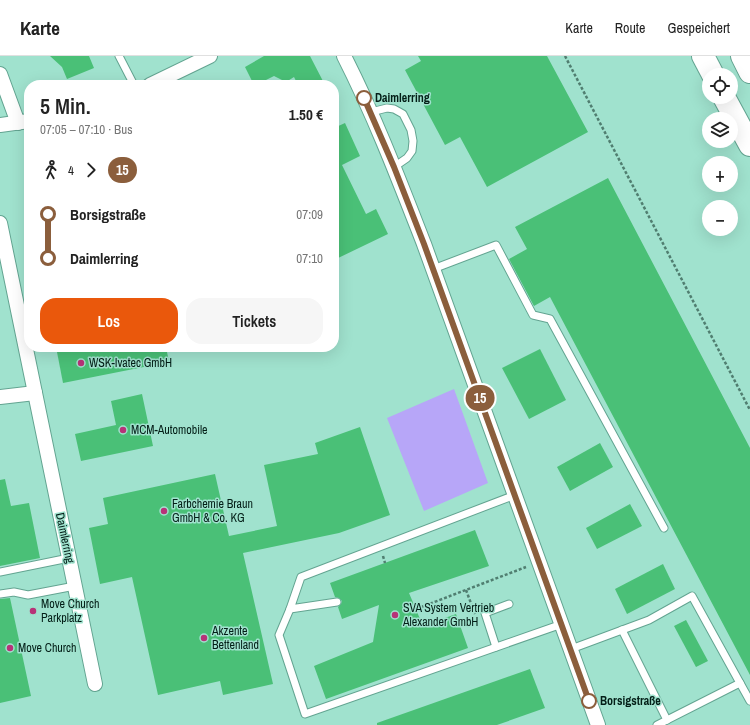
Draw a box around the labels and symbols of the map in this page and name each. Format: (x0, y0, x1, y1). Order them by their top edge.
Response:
marker: Daimlerring (356, 90, 372, 106)
place label: Daimlerring (375, 90, 430, 106)
place label: WSK-Ivatec GmbH (89, 355, 172, 371)
marker: WSK-Ivatec GmbH (76, 358, 86, 368)
line badge: 15 (462, 385, 498, 411)
place label: MCM-Automobile (131, 422, 208, 438)
marker: MCM-Automobile (118, 425, 128, 435)
place label: Farbchemie Braun GmbH & Co. KG (172, 496, 253, 526)
marker: Farbchemie Braun GmbH & Co. KG (159, 506, 169, 516)
street label: Daimlerring (52, 511, 78, 565)
place label: Move Church Parkplatz (41, 596, 100, 626)
place label: SVA System Vertrieb Alexander GmbH (402, 600, 494, 630)
marker: Move Church Parkplatz (28, 606, 38, 616)
marker: SVA System Vertrieb Alexander GmbH (390, 610, 400, 620)
place label: Akzente Bettenland (211, 623, 259, 653)
marker: Akzente Bettenland (199, 633, 209, 643)
place label: Move Church (18, 640, 77, 656)
marker: Move Church (5, 643, 15, 653)
marker: Borsigstraße (581, 693, 597, 709)
place label: Borsigstraße (600, 693, 661, 709)

